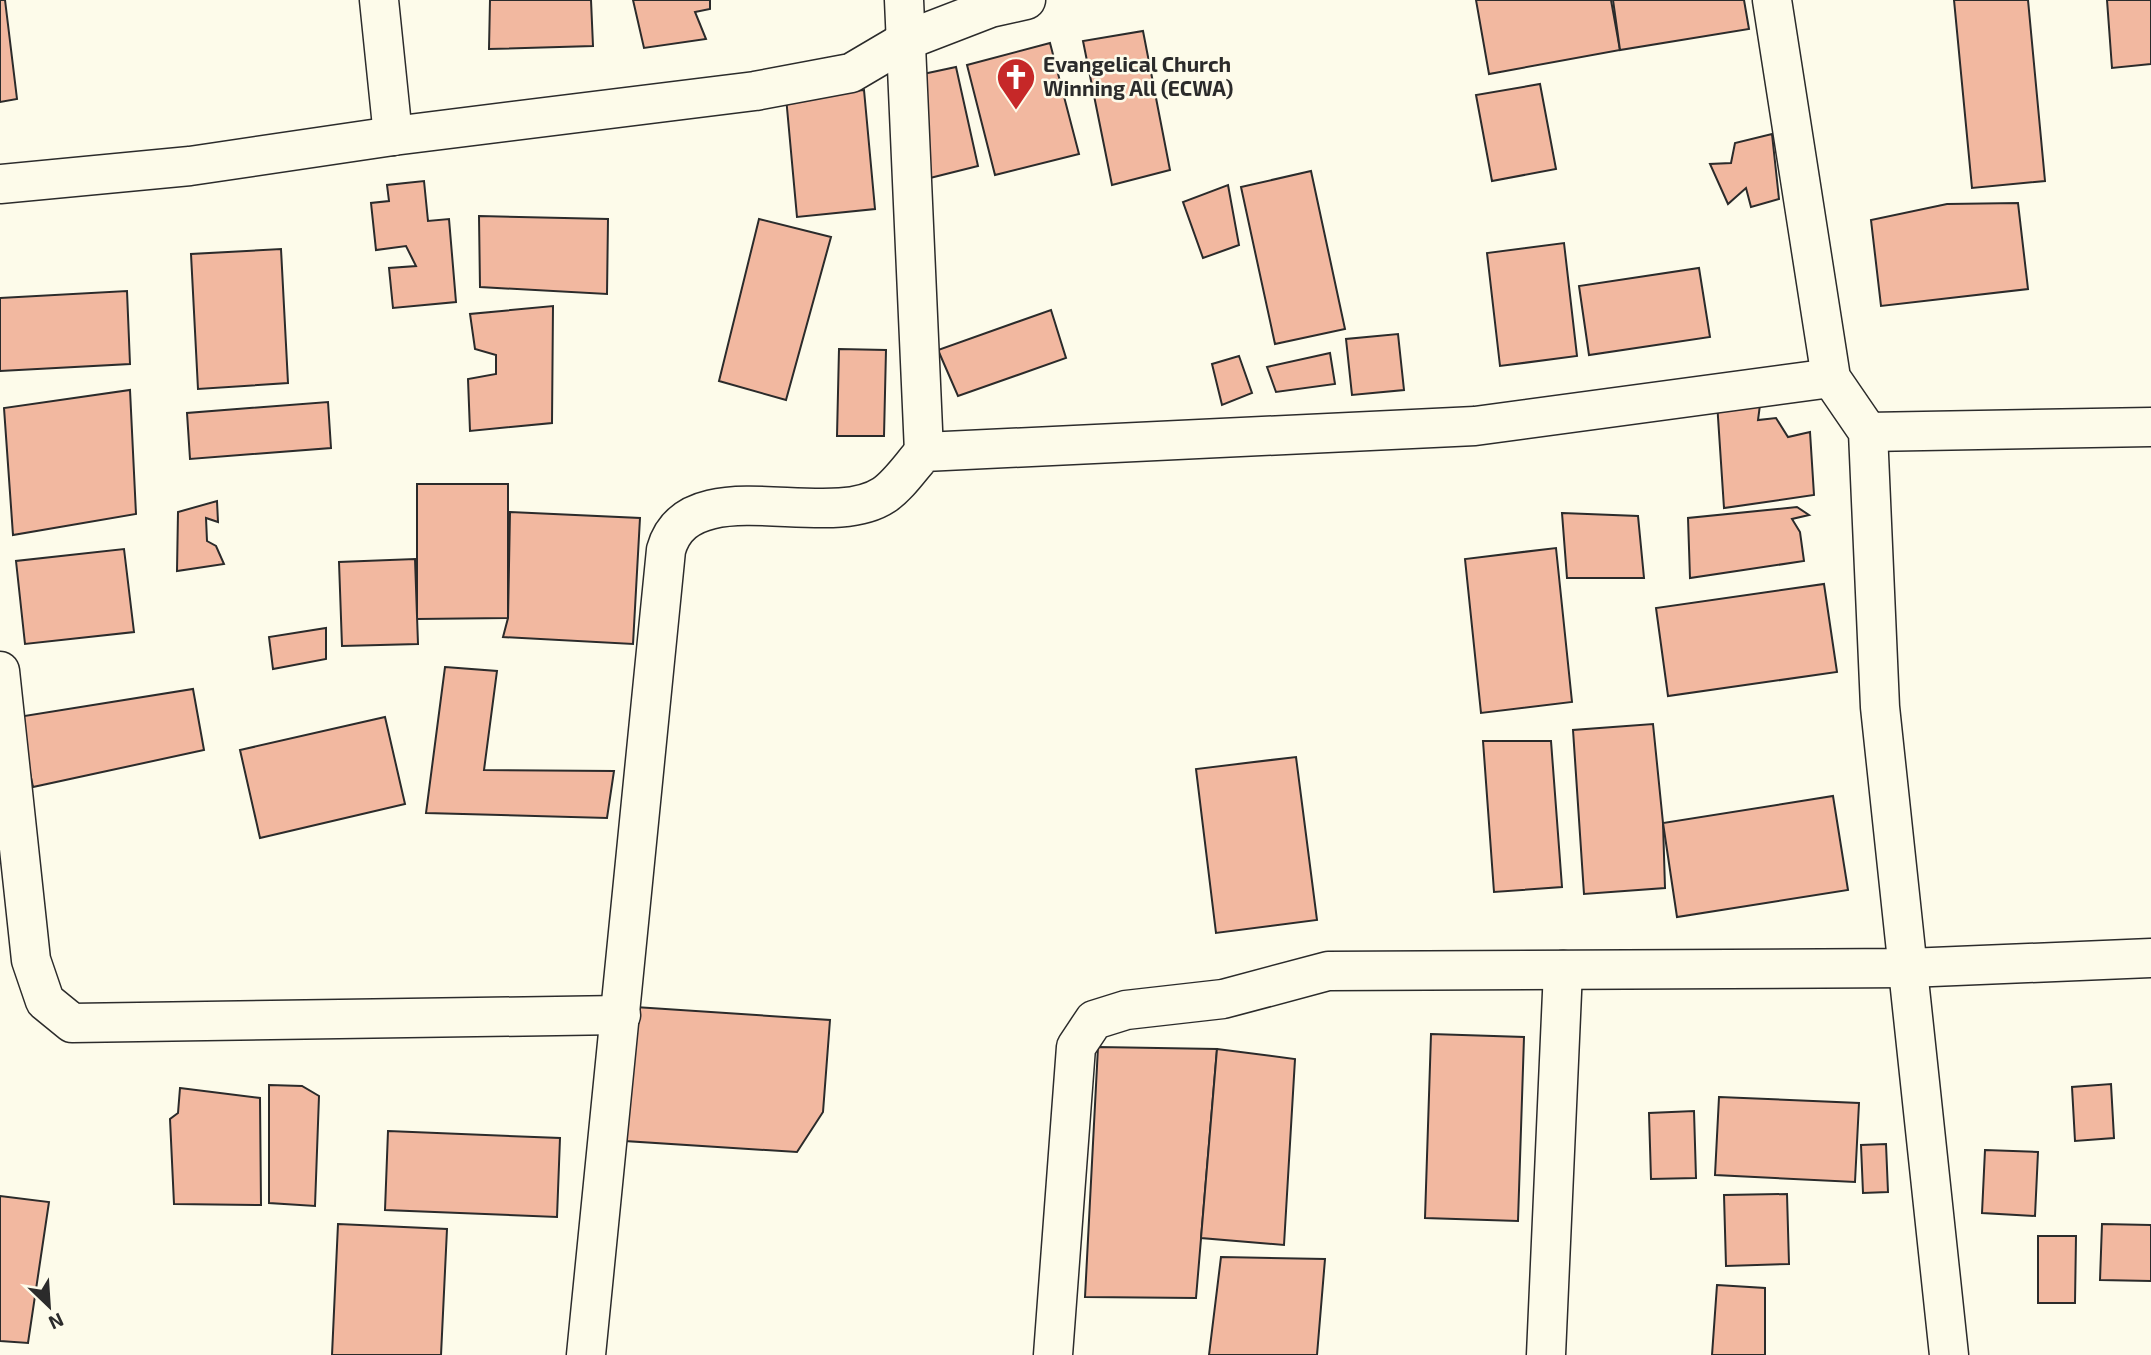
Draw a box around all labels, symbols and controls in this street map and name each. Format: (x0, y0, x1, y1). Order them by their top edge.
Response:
place label: Evangelical Church Winning All (ECWA) (1043, 51, 1233, 100)
church icon: Evangelical Church Winning All (ECWA) (995, 56, 1037, 111)
north arrow (14, 1271, 84, 1341)
text: N (45, 1309, 67, 1335)

